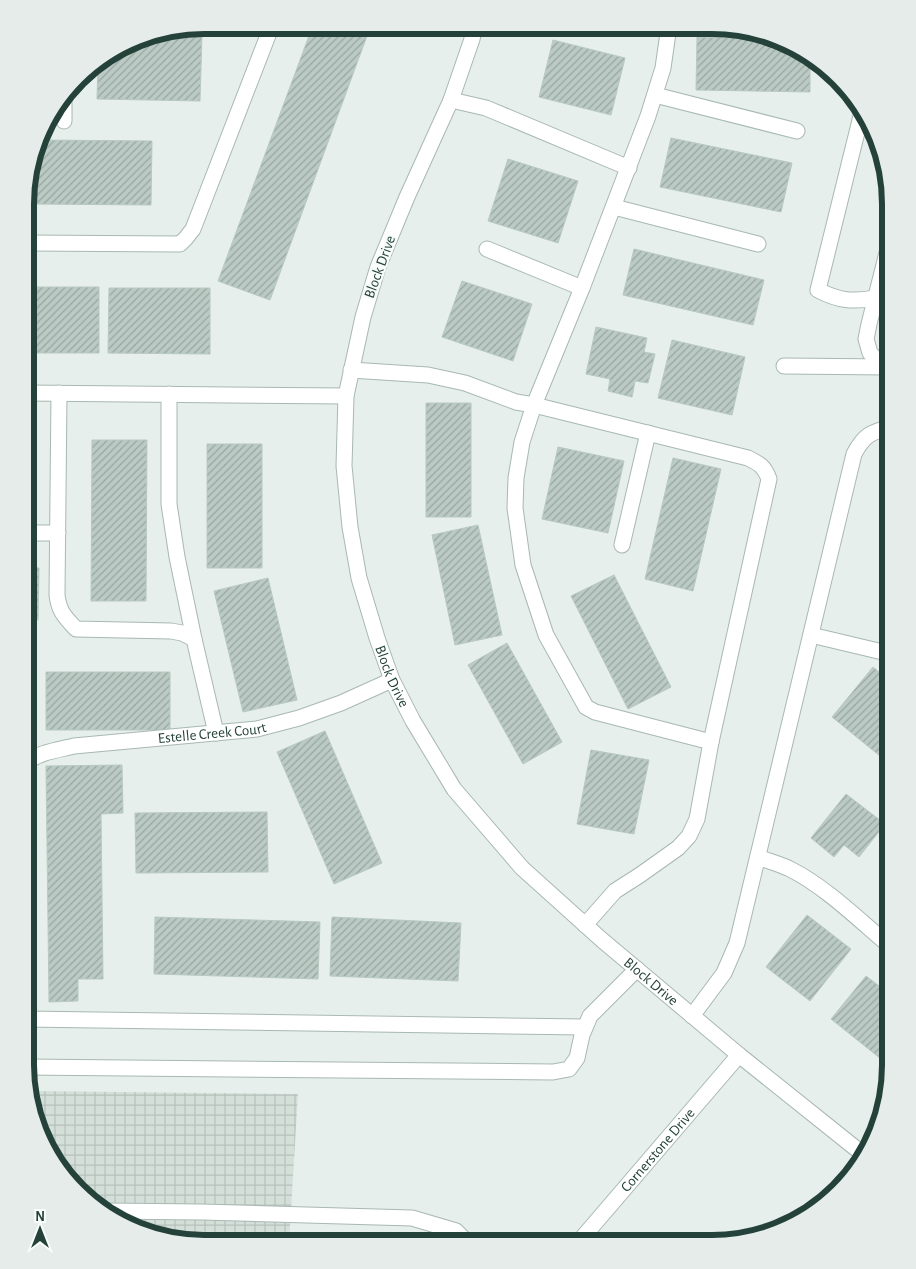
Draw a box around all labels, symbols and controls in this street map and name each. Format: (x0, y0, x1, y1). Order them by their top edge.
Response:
street label: Block Drive (362, 234, 398, 300)
street label: Block Drive (373, 643, 412, 710)
street label: Estelle Creek Court (157, 719, 268, 746)
street label: Block Drive (621, 954, 681, 1008)
street label: Cornerstone Drive (618, 1105, 698, 1195)
north arrow (15, 1204, 65, 1254)
text: N (35, 1210, 45, 1224)

